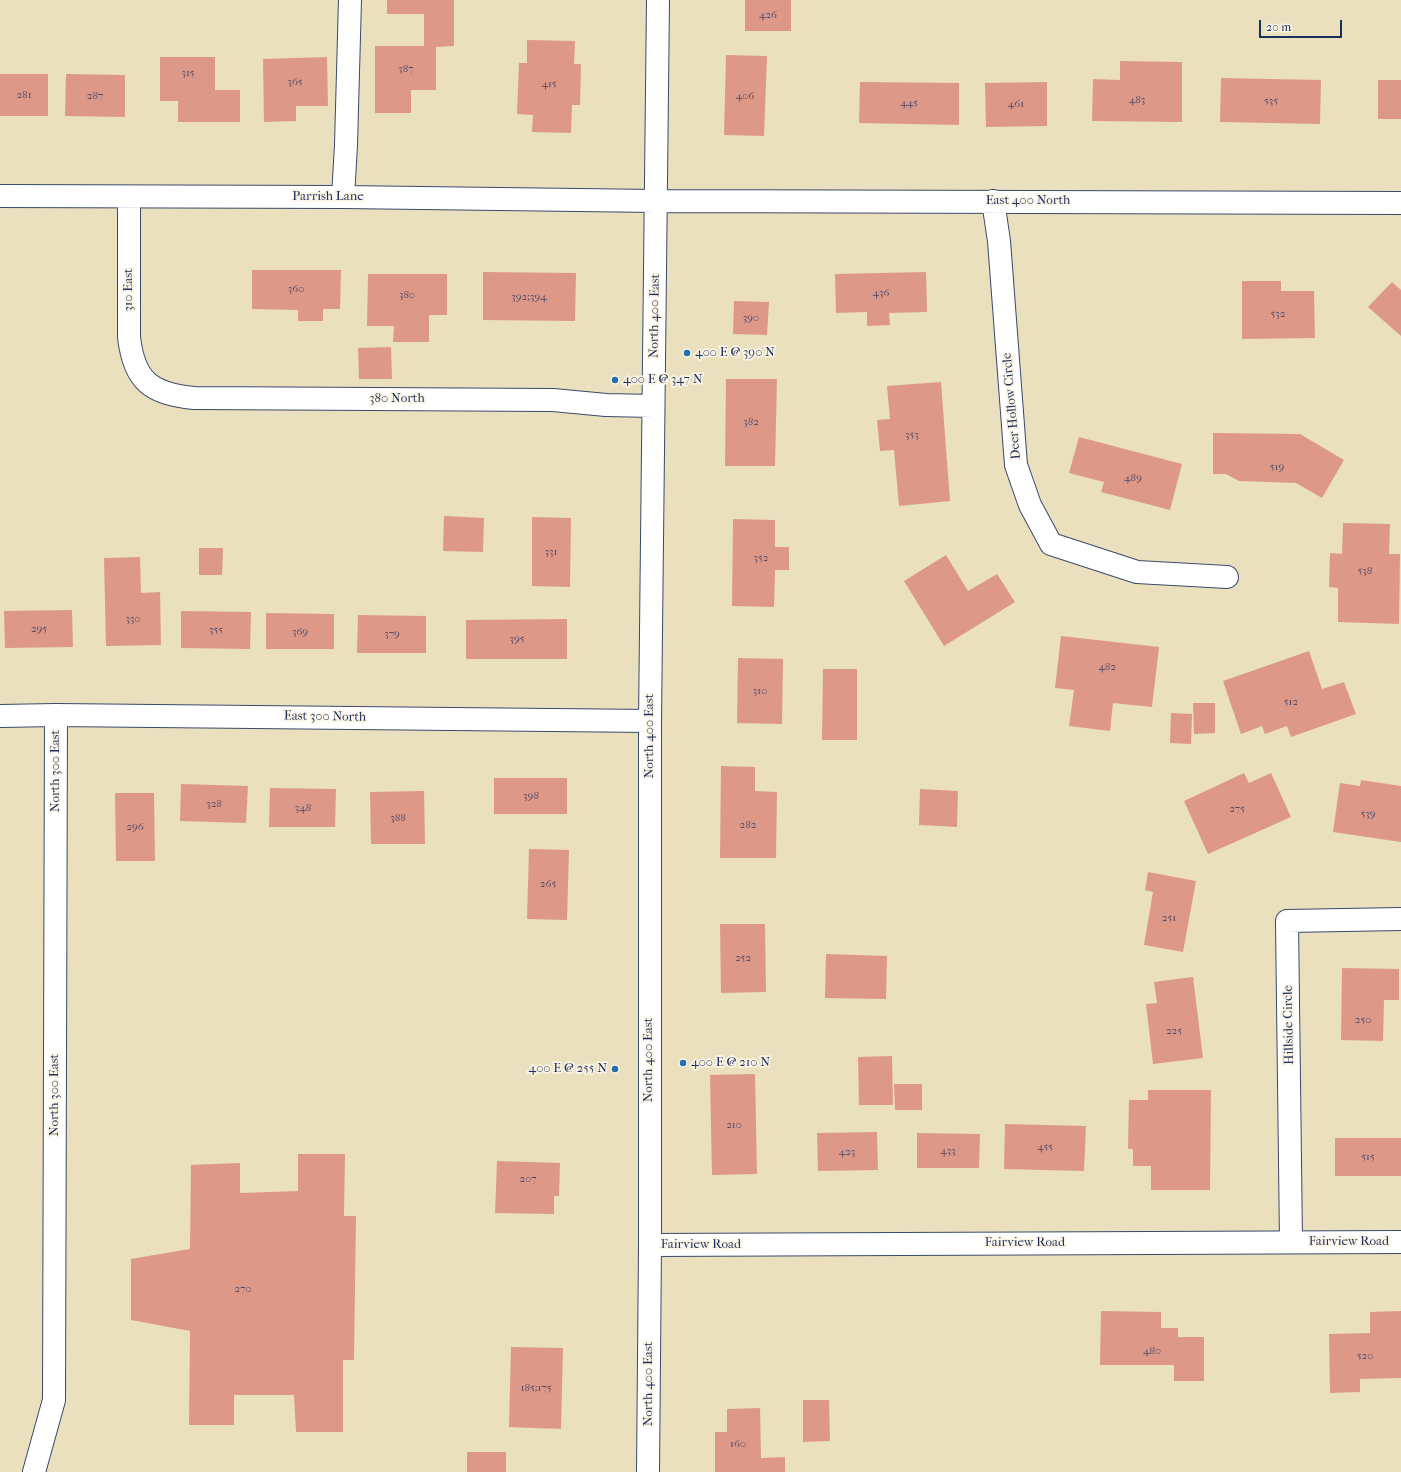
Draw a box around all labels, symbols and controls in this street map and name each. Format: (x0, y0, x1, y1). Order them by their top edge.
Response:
house number: 426 (759, 8, 777, 22)
scale bar (1261, 12, 1344, 38)
text: 20 m (1266, 20, 1291, 34)
house number: 387 (398, 62, 414, 76)
house number: 315 (181, 66, 195, 80)
house number: 365 (287, 75, 303, 89)
house number: 415 (541, 77, 557, 91)
house number: 281 (16, 88, 32, 102)
house number: 287 (87, 89, 103, 103)
house number: 406 (736, 89, 754, 103)
house number: 483 (1129, 93, 1145, 107)
house number: 535 (1264, 94, 1278, 108)
house number: 445 (900, 96, 918, 110)
house number: 461 (1008, 97, 1024, 111)
street label: Parrish Lane (292, 189, 364, 205)
street label: East 400 North (986, 193, 1070, 209)
street label: 310 East (121, 268, 137, 312)
street label: North 400 East (646, 274, 664, 358)
house number: 360 (288, 282, 304, 296)
house number: 436 (873, 286, 889, 300)
house number: 380 (399, 288, 415, 302)
house number: 392;394 (511, 290, 547, 304)
house number: 532 (1271, 307, 1285, 321)
house number: 390 (743, 311, 759, 325)
place label: 400 E @ 390 N (695, 345, 775, 361)
marker: 400 E @ 390 N (682, 348, 692, 358)
street label: Deer Hollow Circle (1000, 352, 1024, 460)
place label: 400 E @ 347 N (623, 372, 703, 388)
marker: 400 E @ 347 N (610, 375, 620, 385)
street label: 380 North (369, 391, 425, 407)
house number: 382 (743, 415, 759, 429)
house number: 353 (905, 428, 919, 442)
house number: 519 (1270, 460, 1284, 474)
house number: 489 (1124, 471, 1142, 485)
house number: 331 (545, 545, 557, 559)
house number: 352 (754, 551, 768, 565)
house number: 538 (1358, 564, 1372, 578)
house number: 330 (125, 612, 141, 626)
house number: 295 (31, 622, 47, 636)
house number: 355 (209, 623, 223, 637)
house number: 369 (292, 625, 308, 639)
house number: 379 (384, 627, 400, 641)
house number: 395 (509, 632, 525, 646)
house number: 482 (1098, 660, 1116, 674)
house number: 310 (753, 684, 767, 698)
street label: North 400 East (642, 694, 658, 778)
house number: 512 (1284, 695, 1298, 709)
street label: East 300 North (284, 708, 366, 726)
street label: North 300 East (48, 730, 64, 812)
house number: 398 (523, 789, 539, 803)
house number: 328 (206, 797, 222, 811)
house number: 348 (295, 801, 311, 815)
house number: 275 (1229, 802, 1245, 816)
house number: 539 (1360, 807, 1376, 821)
house number: 388 (390, 811, 406, 825)
house number: 282 (740, 818, 756, 832)
house number: 296 (126, 820, 144, 834)
house number: 265 (540, 877, 556, 891)
house number: 251 (1162, 911, 1176, 925)
house number: 252 (735, 951, 751, 965)
street label: Hillside Circle (1281, 985, 1297, 1065)
house number: 250 (1355, 1013, 1371, 1027)
street label: North 400 East (641, 1018, 657, 1102)
house number: 225 (1166, 1024, 1182, 1038)
street label: North 300 East (47, 1054, 63, 1136)
place label: 400 E @ 210 N (691, 1055, 770, 1071)
marker: 400 E @ 210 N (678, 1058, 688, 1068)
place label: 400 E @ 255 N (529, 1061, 607, 1077)
marker: 400 E @ 255 N (610, 1064, 620, 1074)
house number: 210 (726, 1118, 742, 1132)
house number: 455 (1037, 1140, 1053, 1154)
house number: 433 (940, 1144, 956, 1158)
house number: 423 (839, 1145, 855, 1159)
house number: 515 (1361, 1150, 1375, 1164)
house number: 207 (519, 1172, 537, 1186)
street label: Fairview Road (1309, 1234, 1389, 1250)
street label: Fairview Road (985, 1235, 1065, 1251)
street label: Fairview Road (661, 1237, 741, 1253)
house number: 270 (235, 1282, 251, 1296)
street label: North 400 East (641, 1342, 657, 1426)
house number: 480 (1143, 1344, 1161, 1358)
house number: 520 (1357, 1349, 1373, 1363)
house number: 185;175 (521, 1381, 551, 1395)
house number: 160 (730, 1437, 746, 1451)

